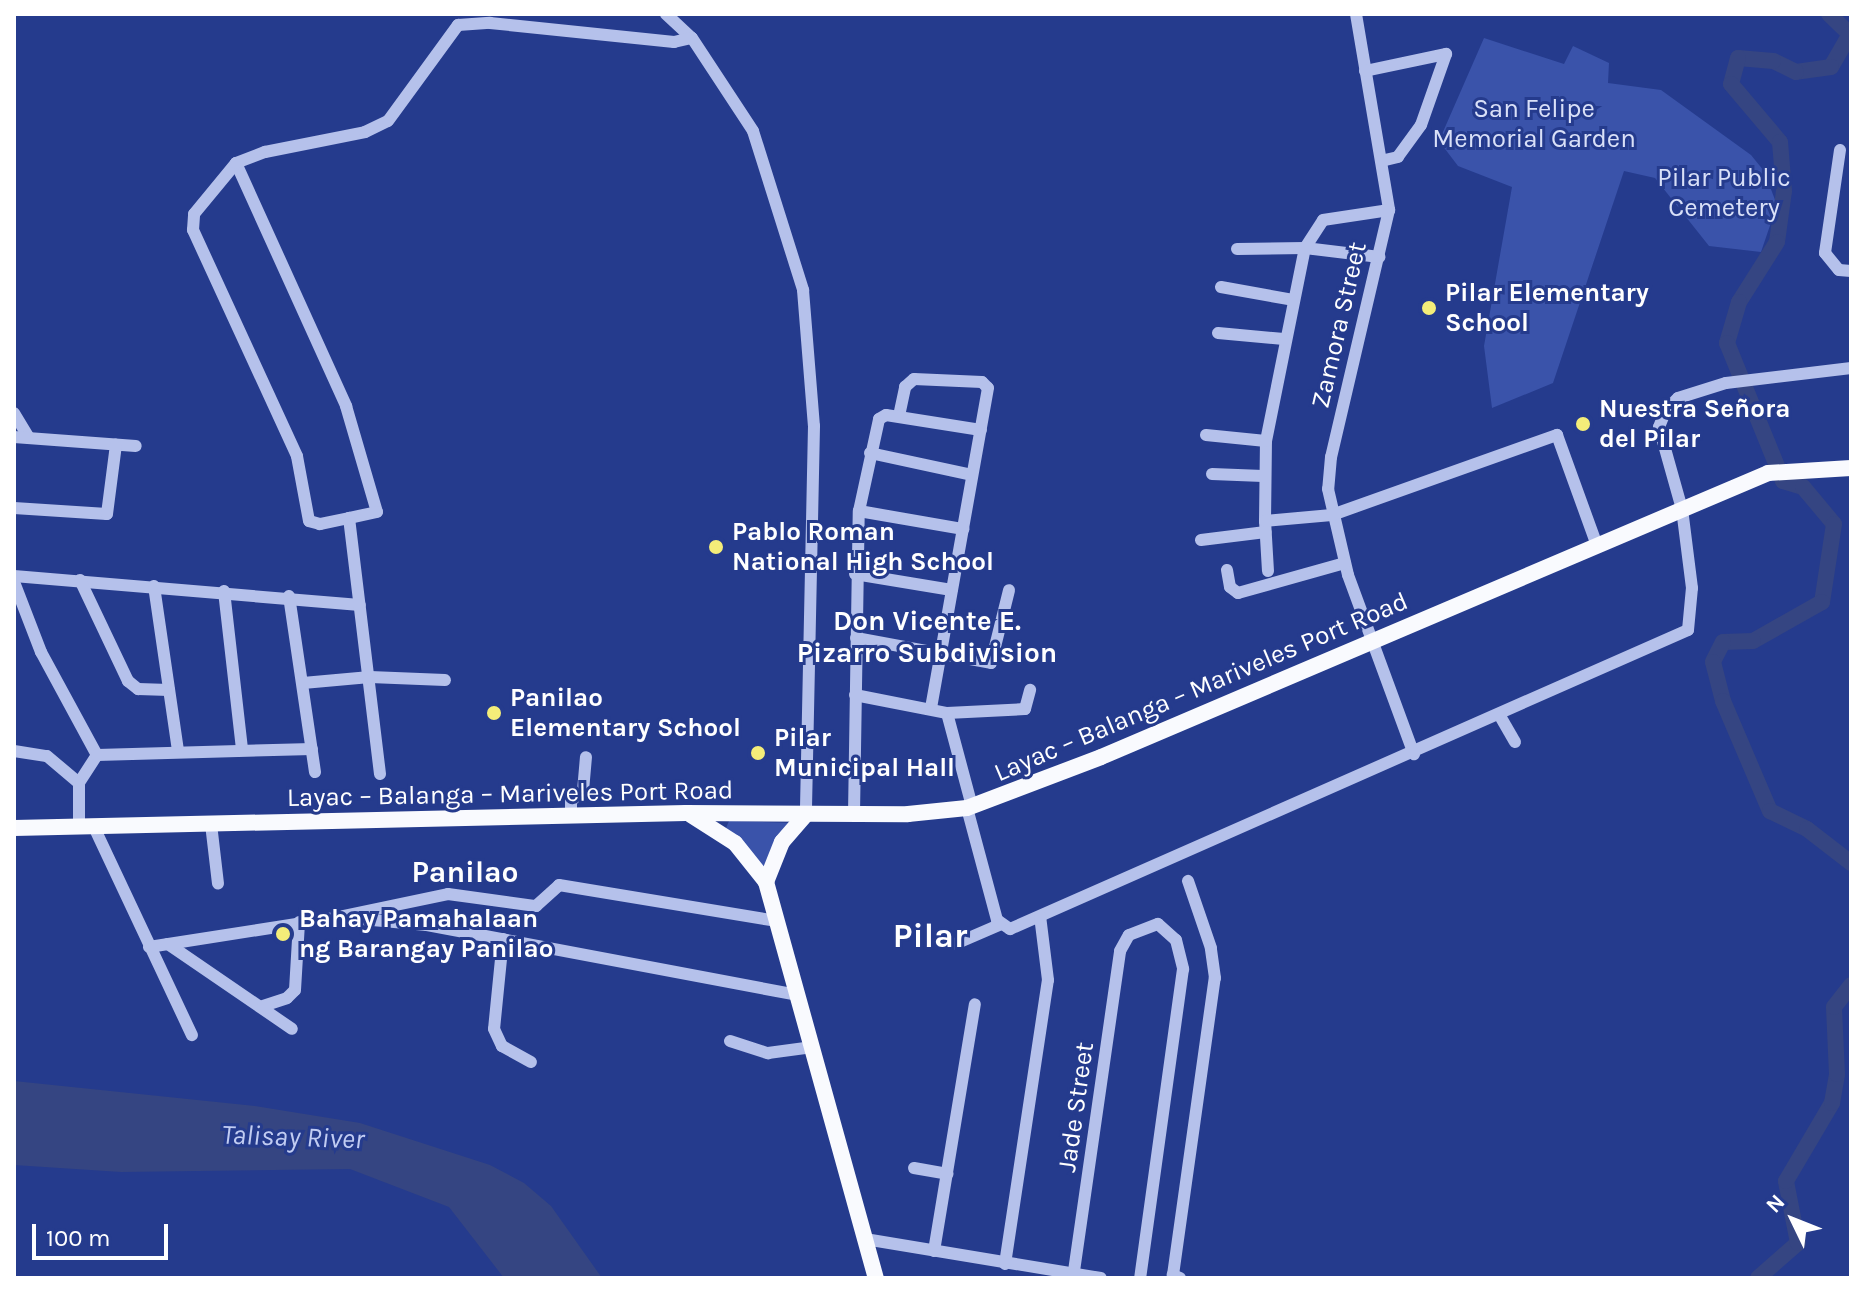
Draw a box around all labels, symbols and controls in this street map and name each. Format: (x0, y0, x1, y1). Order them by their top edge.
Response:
park label: San Felipe Memorial Garden (1432, 93, 1636, 154)
park label: Pilar Public Cemetery (1657, 162, 1791, 224)
street label: Zamora Street (1305, 239, 1373, 411)
place label: Pilar Elementary School (1445, 277, 1649, 338)
marker: Pilar Elementary School (1420, 299, 1438, 317)
place label: Nuestra Señora del Pilar (1599, 393, 1790, 454)
marker: Nuestra Señora del Pilar (1574, 415, 1592, 433)
place label: Pablo Roman National High School (732, 516, 994, 578)
marker: Pablo Roman National High School (707, 538, 725, 556)
street label: Layac – Balanga – Mariveles Port Road (989, 585, 1413, 789)
district label: Don Vicente E. Pizarro Subdivision (797, 604, 1057, 670)
place label: Panilao Elementary School (510, 682, 741, 744)
marker: Panilao Elementary School (485, 704, 503, 722)
place label: Pilar Municipal Hall (774, 722, 955, 784)
marker: Pilar Municipal Hall (749, 744, 767, 762)
street label: Layac – Balanga – Mariveles Port Road (287, 775, 733, 813)
district label: Panilao (411, 854, 519, 890)
place label: Bahay Pamahalaan ng Barangay Panilao (299, 903, 553, 964)
district label: Pilar (893, 917, 967, 957)
marker: Bahay Pamahalaan ng Barangay Panilao (274, 925, 292, 943)
street label: Jade Street (1051, 1040, 1101, 1174)
water label: Talisay River (221, 1118, 365, 1156)
north arrow (1753, 1180, 1833, 1260)
text: N (1761, 1189, 1790, 1218)
scale bar (36, 1208, 172, 1258)
text: 100 m (46, 1224, 111, 1252)

